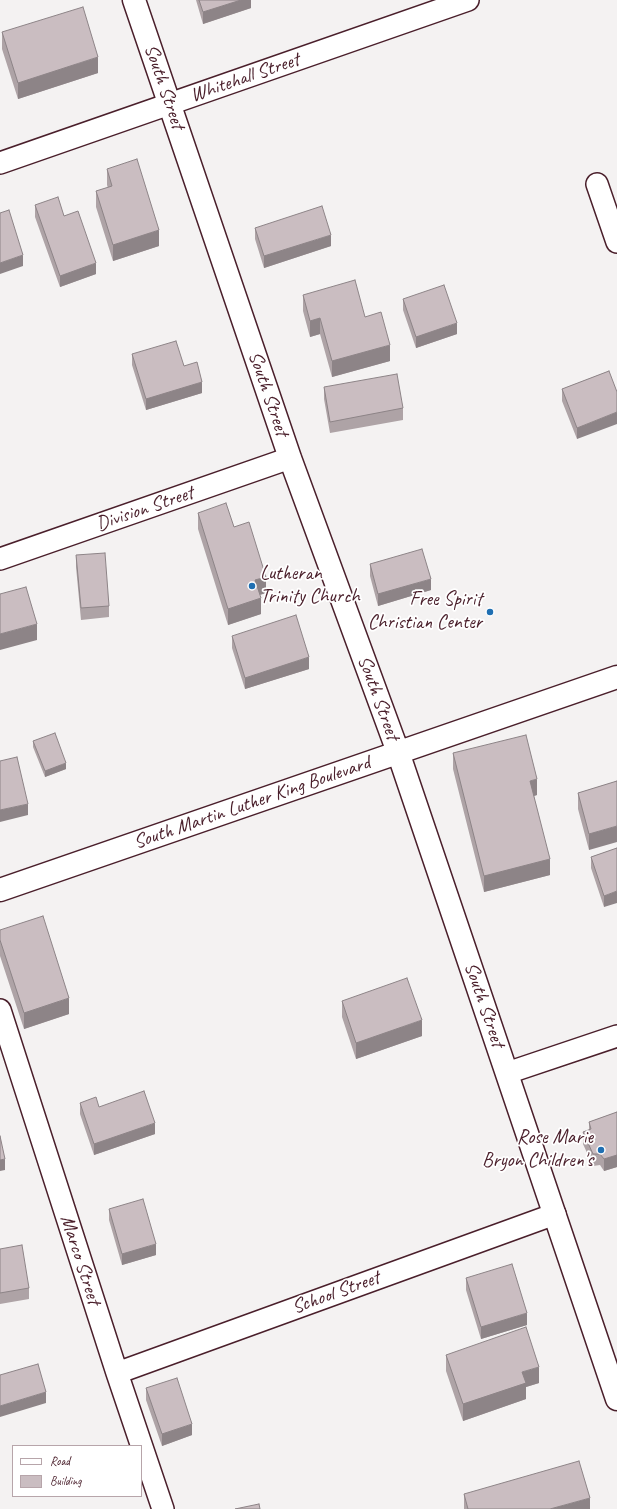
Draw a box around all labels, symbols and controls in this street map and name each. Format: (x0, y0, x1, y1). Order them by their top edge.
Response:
street label: South Street (138, 41, 190, 133)
street label: Whitehall Street (187, 48, 303, 108)
street label: South Street (242, 348, 294, 440)
street label: Division Street (93, 481, 197, 537)
place label: Lutheran Trinity Church (260, 562, 360, 609)
marker: Lutheran Trinity Church (247, 581, 257, 591)
place label: Free Spirit Christian Center (368, 588, 482, 635)
marker: Free Spirit Christian Center (485, 607, 495, 617)
street label: South Street (352, 653, 404, 743)
street label: South Martin Luther King Boulevard (131, 751, 373, 855)
street label: South Street (458, 959, 510, 1051)
place label: Rose Marie Bryon Children's (482, 1126, 593, 1173)
marker: Rose Marie Bryon Children's (596, 1145, 606, 1155)
street label: Marco Street (54, 1212, 106, 1308)
street label: School Street (289, 1266, 383, 1320)
legend (12, 1445, 142, 1497)
text: Road (50, 1453, 70, 1469)
text: Building (50, 1473, 82, 1489)

